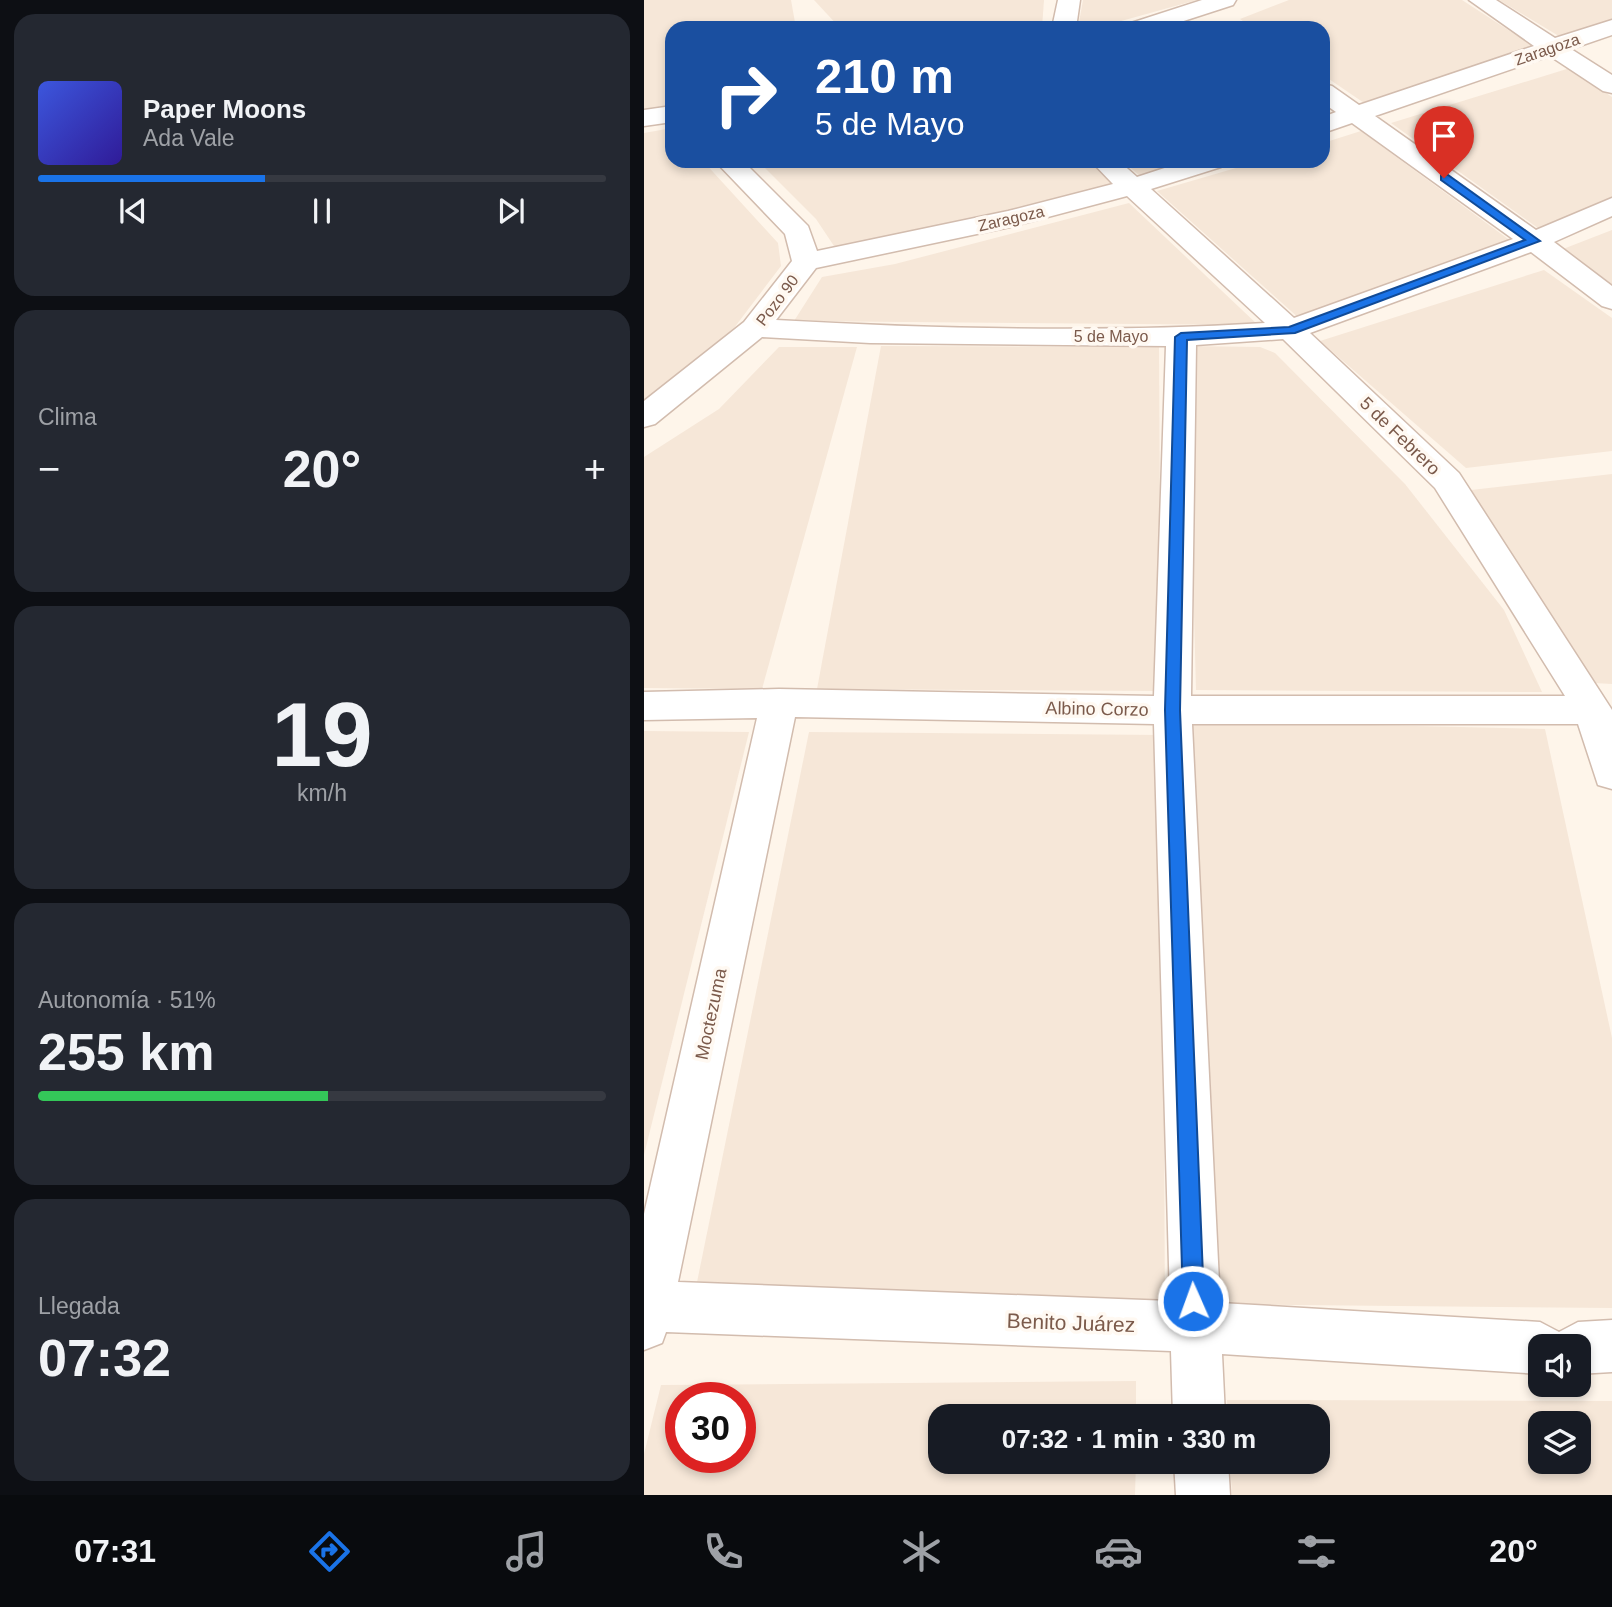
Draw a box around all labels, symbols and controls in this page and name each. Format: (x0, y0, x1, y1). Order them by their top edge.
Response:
street label: Zaragoza (1512, 30, 1582, 69)
icon: right (700, 49, 791, 140)
text: 210 m (815, 49, 954, 103)
text: Paper Moons (143, 94, 306, 124)
text: 5 de Mayo (815, 106, 964, 142)
pin (1414, 106, 1474, 178)
icon: arrive (1425, 117, 1463, 155)
text: Ada Vale (143, 125, 235, 151)
icon: previous (114, 192, 152, 230)
icon: pause (303, 192, 341, 230)
icon: next (492, 192, 530, 230)
street label: Zaragoza (976, 203, 1046, 234)
street label: Pozo 90 (753, 272, 802, 329)
street label: 5 de Mayo (1074, 328, 1148, 345)
street label: 5 de Febrero (1356, 393, 1444, 479)
text: Clima (38, 404, 97, 430)
text: 20° (283, 440, 361, 498)
text: − (38, 448, 60, 490)
text: + (584, 448, 606, 490)
text: 19 (271, 684, 373, 785)
street label: Albino Corzo (1045, 698, 1149, 720)
text: km/h (297, 780, 347, 806)
street label: Moctezuma (692, 965, 731, 1062)
text: Autonomía · 51% (38, 987, 216, 1013)
text: 255 km (38, 1023, 214, 1081)
position arrow (1156, 1264, 1230, 1338)
text: Llegada (38, 1293, 120, 1319)
street label: Benito Juárez (1006, 1309, 1136, 1336)
text: 07:32 (38, 1329, 171, 1387)
map controls (1528, 1334, 1591, 1474)
button: sound (1528, 1334, 1591, 1397)
speed limit sign: 30 (665, 1382, 756, 1473)
button: layers (1528, 1411, 1591, 1474)
text: 07:32 · 1 min · 330 m (1002, 1424, 1256, 1454)
icon: directions (305, 1527, 354, 1576)
icon: music (502, 1527, 551, 1576)
icon: phone (699, 1527, 748, 1576)
icon: climate (897, 1527, 946, 1576)
icon: car (1094, 1527, 1143, 1576)
icon: filters (1292, 1527, 1341, 1576)
text: 07:31 (74, 1533, 156, 1569)
text: 20° (1489, 1533, 1538, 1569)

